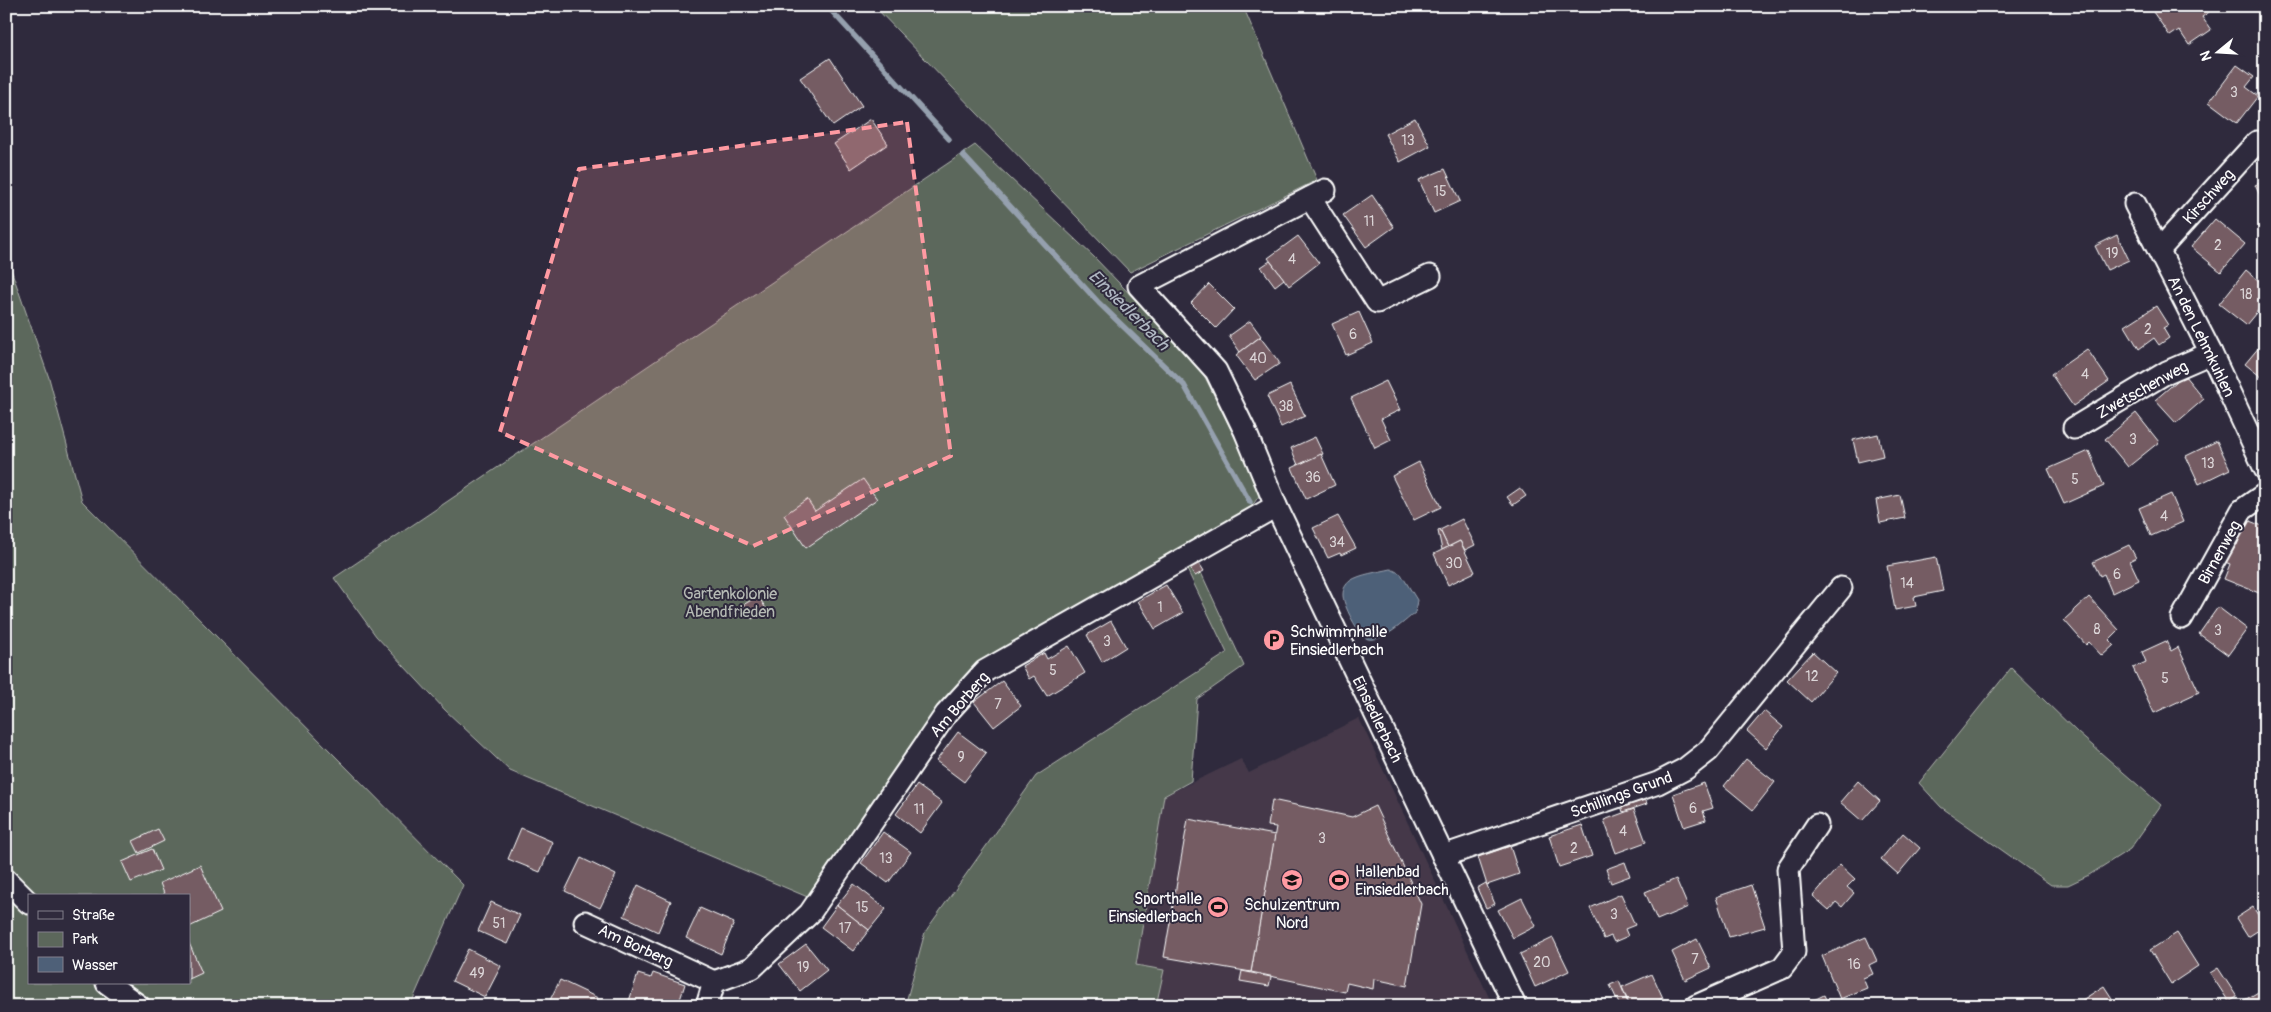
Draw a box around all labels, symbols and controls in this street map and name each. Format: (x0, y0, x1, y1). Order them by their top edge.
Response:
north arrow (2194, 28, 2244, 78)
text: N (2197, 49, 2216, 63)
house number: 3 (2230, 84, 2238, 101)
house number: 13 (1401, 132, 1415, 149)
street label: Kirschweg (2179, 165, 2239, 229)
house number: 15 (1433, 183, 1447, 200)
house number: 11 (1364, 213, 1374, 230)
house number: 2 (2214, 237, 2222, 254)
house number: 19 (2106, 245, 2118, 262)
house number: 4 (1288, 251, 1296, 268)
water label: Einsiedlerbach (1083, 265, 1175, 357)
street label: An den Lehmkuhlen (2163, 273, 2239, 400)
house number: 18 (2240, 286, 2252, 303)
house number: 2 (2144, 321, 2152, 338)
house number: 6 (1349, 326, 1357, 343)
house number: 40 (1249, 350, 1267, 367)
street label: Zwetschenweg (2093, 356, 2192, 423)
house number: 4 (2081, 366, 2089, 383)
house number: 38 (1279, 398, 1293, 415)
house number: 3 (2129, 431, 2137, 448)
house number: 13 (2201, 455, 2215, 472)
house number: 36 (1305, 469, 1321, 486)
house number: 5 (2071, 471, 2079, 488)
house number: 4 (2160, 508, 2168, 525)
street label: Birnenweg (2194, 517, 2246, 588)
house number: 34 (1329, 534, 1345, 551)
house number: 30 (1445, 555, 1463, 572)
house number: 6 (2113, 566, 2121, 583)
house number: 14 (1900, 575, 1914, 592)
park label: Gartenkolonie Abendfrieden (683, 584, 777, 622)
house number: 1 (1157, 599, 1163, 616)
house number: 8 (2093, 621, 2101, 638)
place label: Schwimmhalle Einsiedlerbach (1290, 622, 1387, 660)
house number: 3 (2214, 622, 2222, 639)
parking icon: Schwimmhalle Einsiedlerbach (1262, 628, 1286, 652)
house number: 3 (1103, 633, 1111, 650)
house number: 5 (1049, 662, 1057, 679)
street label: Am Borberg (926, 668, 994, 742)
house number: 12 (1805, 668, 1819, 685)
house number: 5 (2161, 670, 2169, 687)
street label: Einsiedlerbach (1348, 673, 1407, 766)
house number: 7 (994, 696, 1002, 713)
house number: 9 (957, 749, 965, 766)
street label: Schillings Grund (1568, 767, 1675, 823)
house number: 6 (1689, 800, 1697, 817)
house number: 11 (914, 801, 924, 818)
house number: 4 (1619, 823, 1627, 840)
house number: 3 (1318, 830, 1326, 847)
house number: 2 (1570, 840, 1578, 857)
house number: 13 (879, 850, 893, 867)
place label: Hallenbad Einsiedlerbach (1355, 862, 1449, 900)
school or university icon: Schulzentrum Nord (1280, 868, 1304, 892)
sports icon: Hallenbad Einsiedlerbach (1327, 868, 1351, 892)
place label: Sporthalle Einsiedlerbach (1108, 889, 1202, 927)
legend (28, 894, 190, 984)
sports icon: Sporthalle Einsiedlerbach (1206, 895, 1230, 919)
place label: Schulzentrum Nord (1244, 895, 1340, 933)
house number: 15 (855, 899, 869, 916)
text: Straße (72, 906, 115, 925)
house number: 3 (1610, 906, 1618, 923)
house number: 51 (492, 915, 506, 932)
street label: Am Borberg (595, 920, 676, 972)
house number: 17 (839, 920, 852, 937)
text: Park (72, 930, 99, 949)
house number: 7 (1691, 951, 1699, 968)
house number: 20 (1533, 954, 1551, 971)
text: Wasser (72, 956, 119, 975)
house number: 16 (1847, 956, 1861, 973)
house number: 19 (797, 959, 809, 976)
house number: 49 (469, 965, 485, 982)

